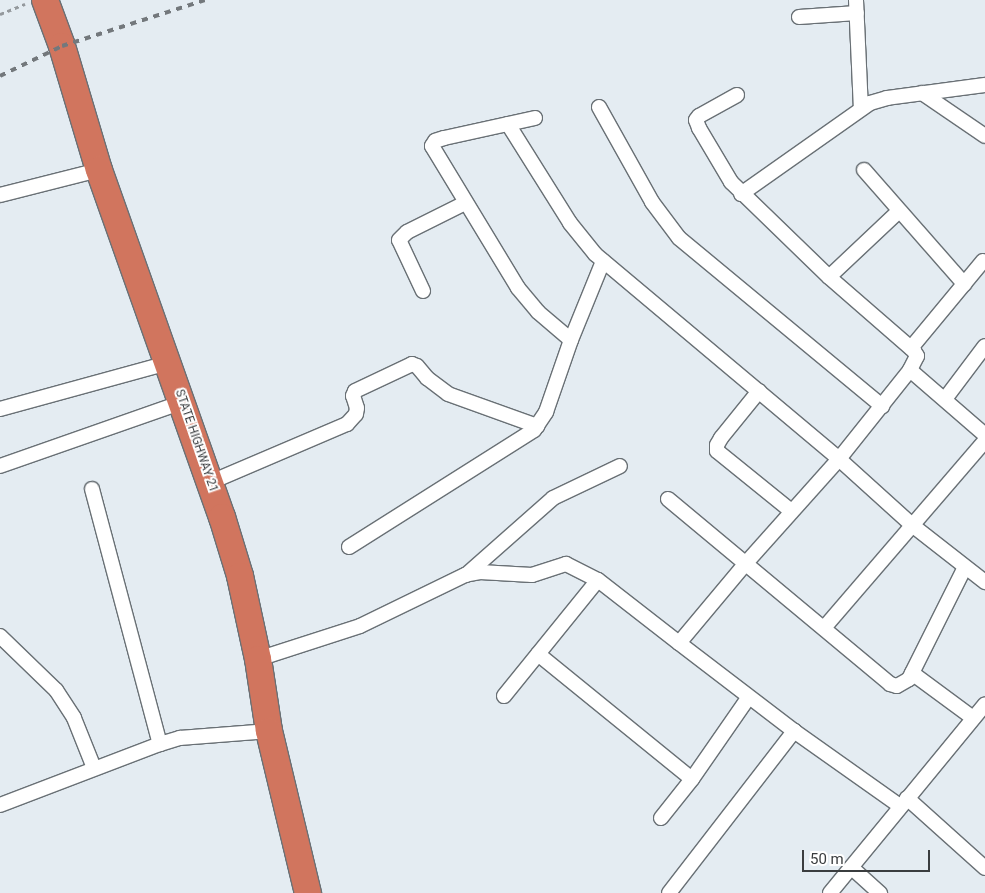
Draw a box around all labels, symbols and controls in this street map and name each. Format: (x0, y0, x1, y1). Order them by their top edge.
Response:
street label: STATE HIGHWAY 21 (172, 388, 220, 494)
scale bar (805, 840, 932, 872)
text: 50 m (810, 850, 844, 868)

